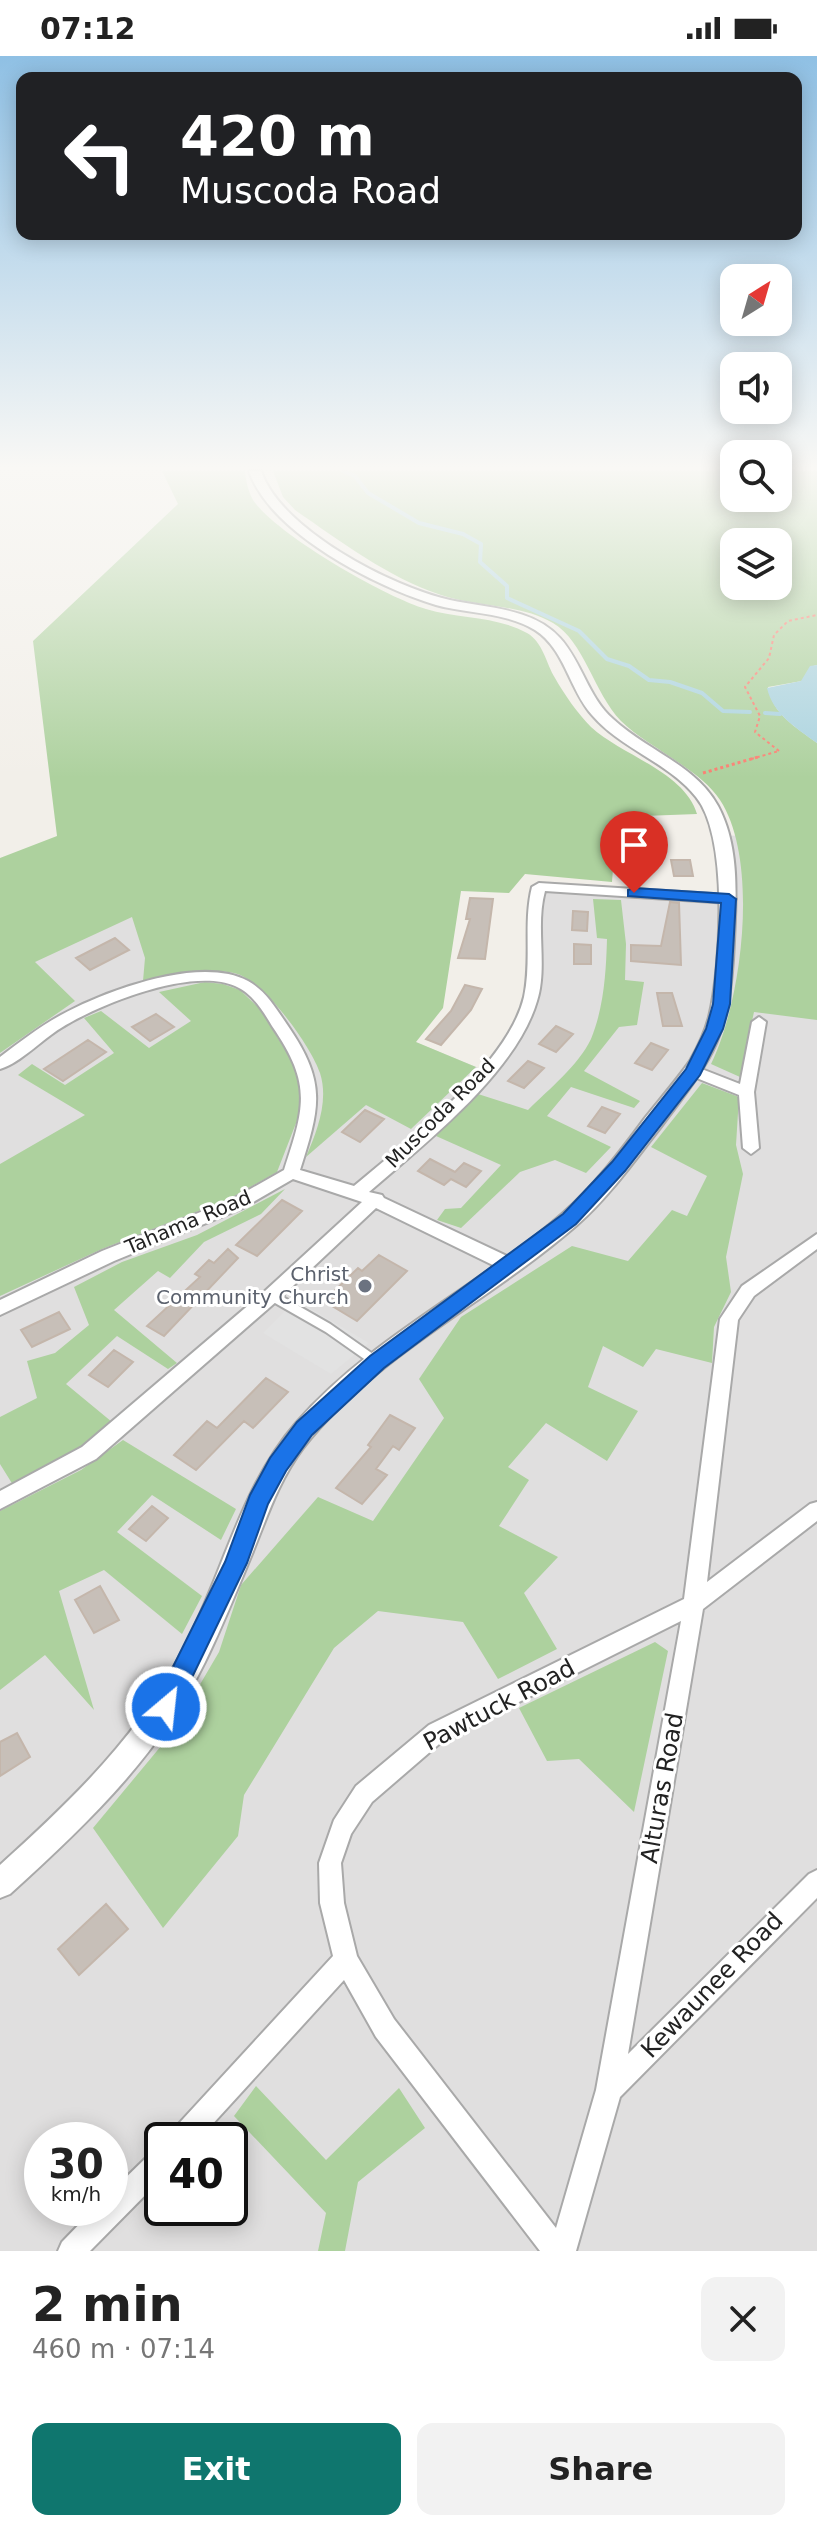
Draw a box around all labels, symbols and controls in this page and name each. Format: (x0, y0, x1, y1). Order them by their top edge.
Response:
text: 07:12 (40, 11, 136, 46)
text: 420 m (180, 103, 375, 168)
icon: left (48, 104, 152, 208)
text: Muscoda Road (180, 170, 441, 211)
north arrow (720, 264, 792, 336)
map controls (720, 264, 792, 600)
button: sound (720, 352, 792, 424)
button: search (720, 440, 792, 512)
button: layers (720, 528, 792, 600)
pin (600, 811, 668, 893)
icon: arrive (612, 823, 656, 867)
street label: Muscoda Road (380, 1053, 500, 1173)
street label: Tahama Road (121, 1185, 255, 1260)
place label: Christ Community Church (156, 1262, 349, 1309)
marker: Christ Community Church (356, 1277, 374, 1295)
street label: Pawtuck Road (419, 1653, 579, 1757)
position arrow (124, 1665, 208, 1749)
street label: Alturas Road (635, 1710, 689, 1866)
street label: Kewaunee Road (635, 1906, 789, 2064)
speed limit sign: 40 (144, 2122, 248, 2226)
text: 30 (48, 2141, 104, 2187)
text: km/h (51, 2182, 101, 2206)
text: 2 min (32, 2276, 183, 2332)
button: close (701, 2277, 785, 2361)
text: 460 m · 07:14 (32, 2334, 215, 2364)
button: Exit (32, 2423, 401, 2515)
button: Share (417, 2423, 785, 2515)

